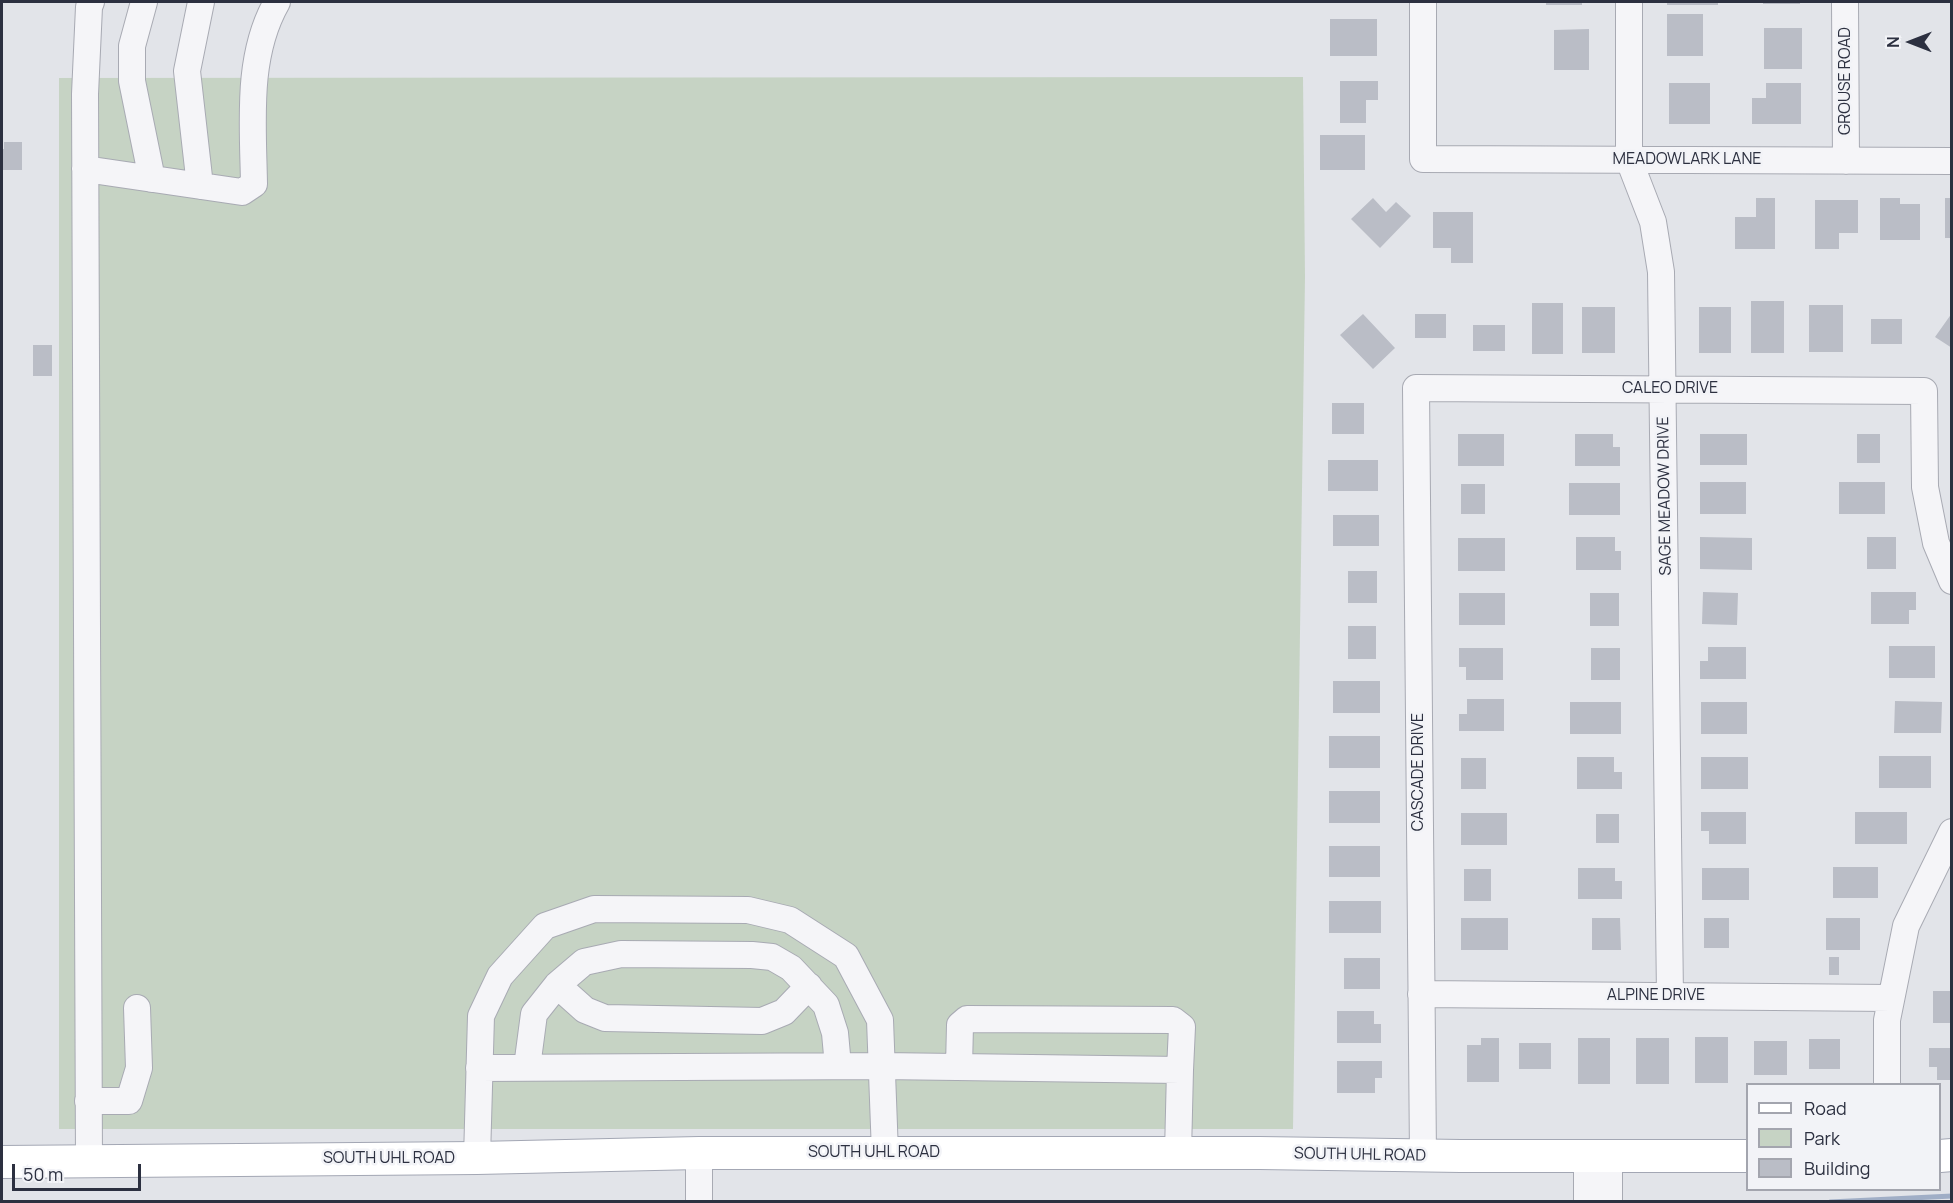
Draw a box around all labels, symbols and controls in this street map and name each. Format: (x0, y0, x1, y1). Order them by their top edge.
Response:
north arrow (1881, 12, 1941, 72)
street label: GROUSE ROAD (1836, 27, 1856, 135)
text: N (1882, 36, 1904, 48)
street label: MEADOWLARK LANE (1613, 150, 1761, 170)
street label: CALEO DRIVE (1622, 379, 1718, 399)
street label: SAGE MEADOW DRIVE (1654, 416, 1676, 576)
street label: CASCADE DRIVE (1409, 713, 1429, 831)
street label: ALPINE DRIVE (1607, 986, 1705, 1006)
legend (1746, 1083, 1941, 1191)
text: Road (1804, 1096, 1847, 1120)
text: Park (1804, 1126, 1840, 1150)
street label: SOUTH UHL ROAD (808, 1143, 940, 1163)
street label: SOUTH UHL ROAD (1294, 1144, 1426, 1166)
street label: SOUTH UHL ROAD (323, 1149, 455, 1169)
scale bar (15, 1152, 144, 1190)
text: Building (1804, 1156, 1870, 1180)
text: 50 m (23, 1162, 63, 1186)

